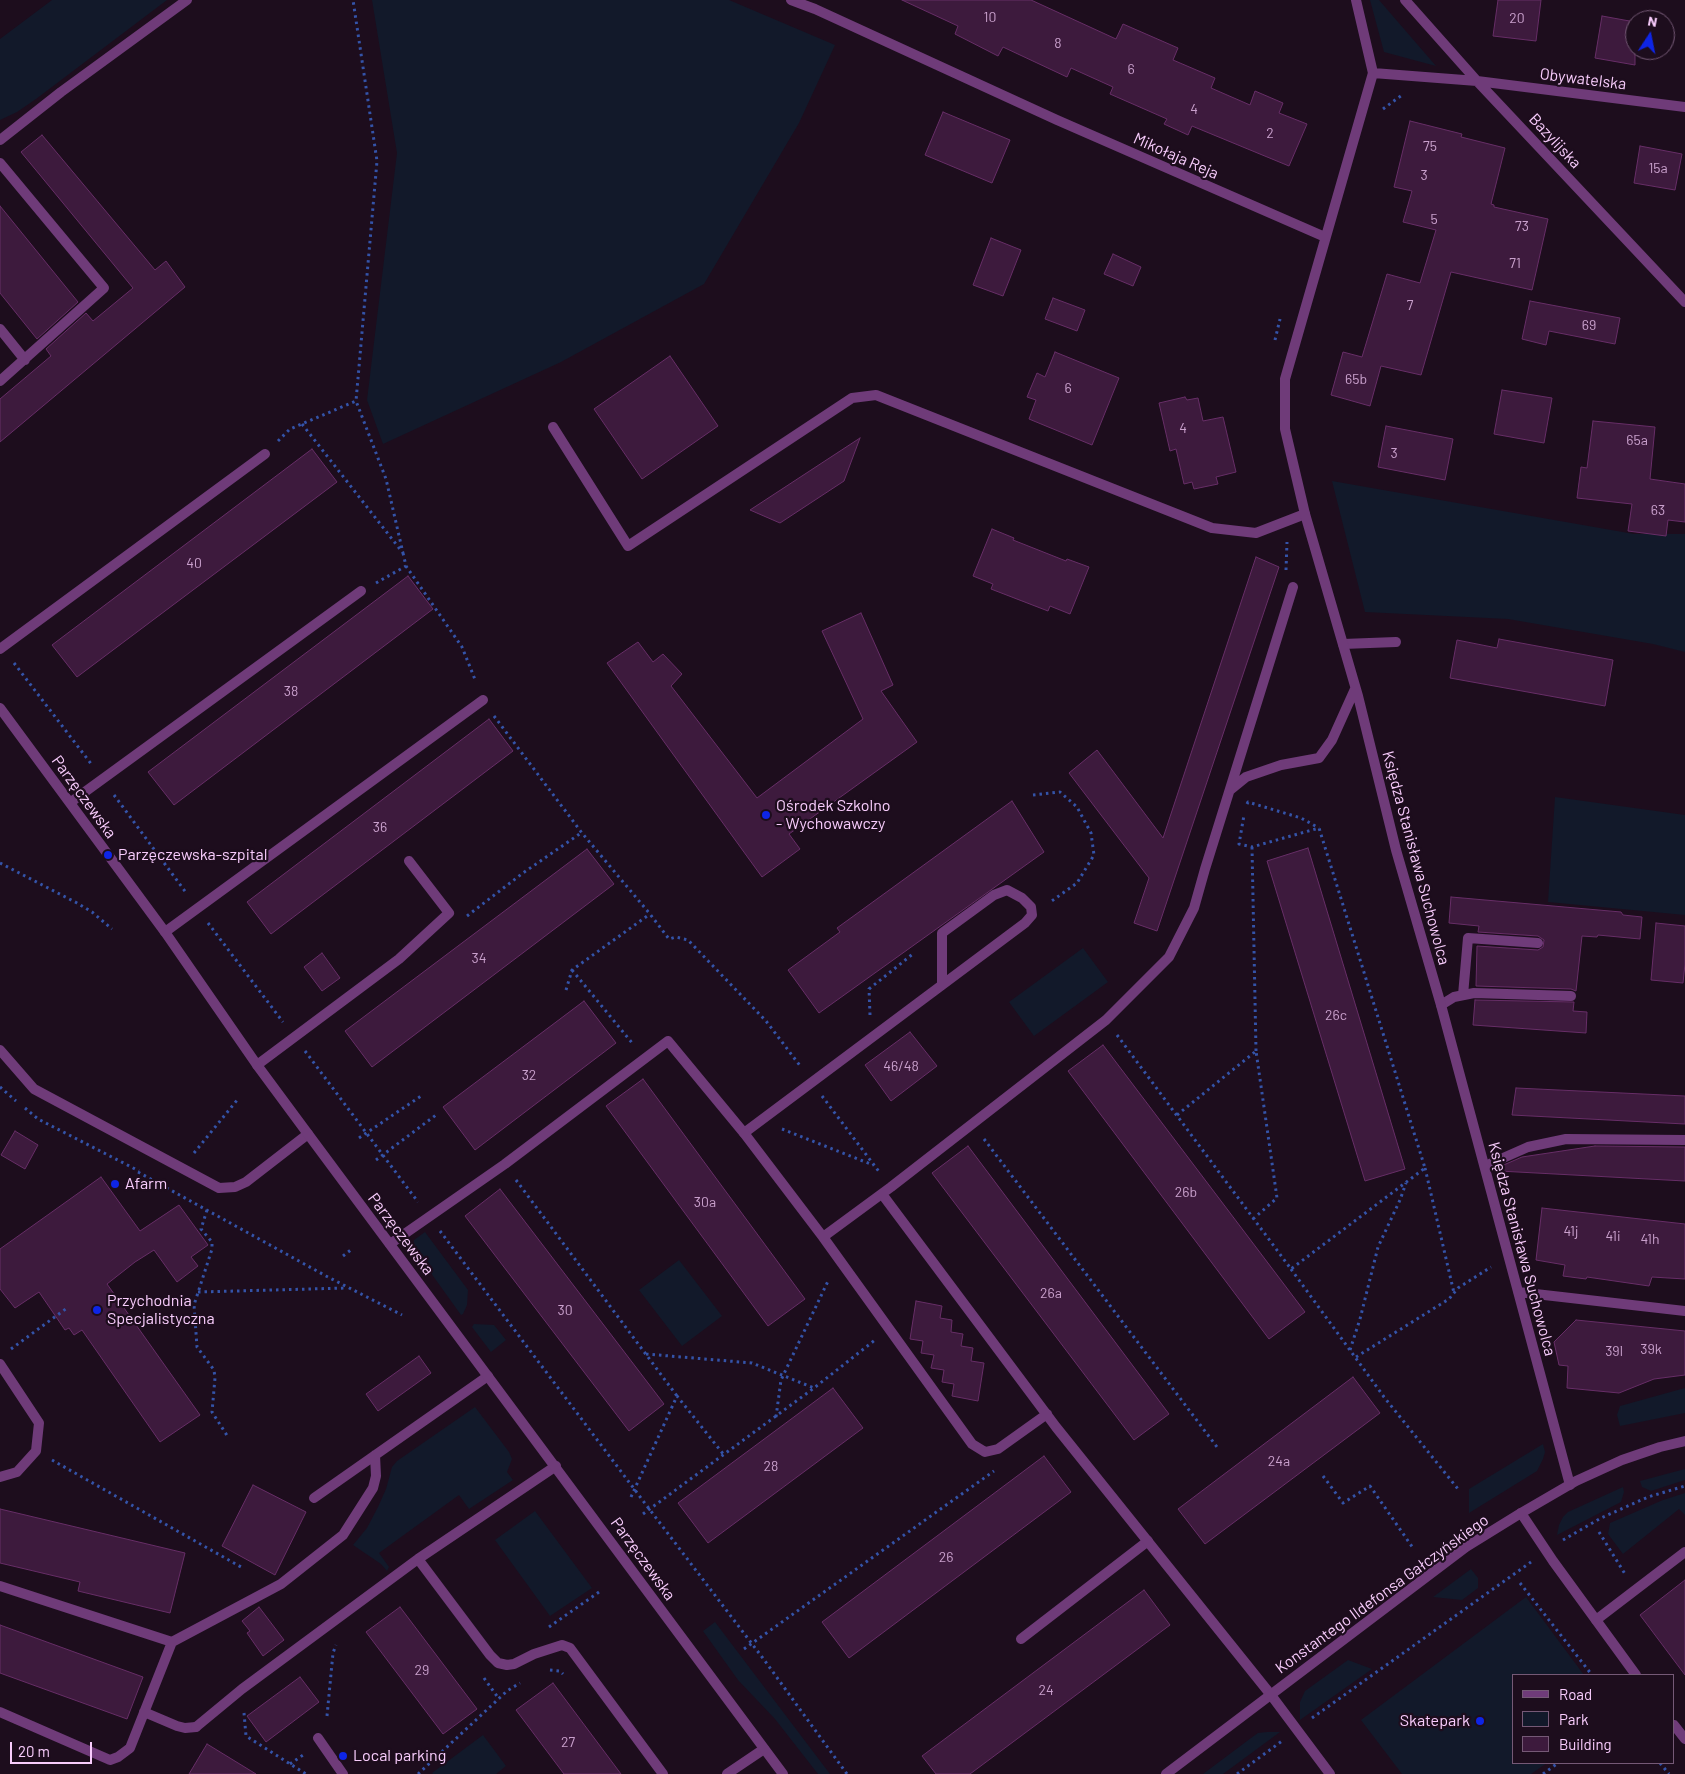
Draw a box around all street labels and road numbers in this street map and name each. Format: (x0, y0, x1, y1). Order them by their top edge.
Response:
street label: Obywatelska (1539, 64, 1627, 94)
street label: Bazylijska (1525, 110, 1585, 172)
street label: Mikołaja Reja (1130, 129, 1222, 183)
street label: Księdza Stanisława Suchowolca (1378, 749, 1454, 967)
street label: Parzęczewska (48, 752, 120, 842)
street label: Księdza Stanisława Suchowolca (1484, 1140, 1560, 1358)
street label: Parzęczewska (364, 1189, 438, 1279)
street label: Konstantego Ildefonsa Gałczyńskiego (1272, 1510, 1492, 1678)
street label: Parzęczewska (607, 1514, 679, 1604)

